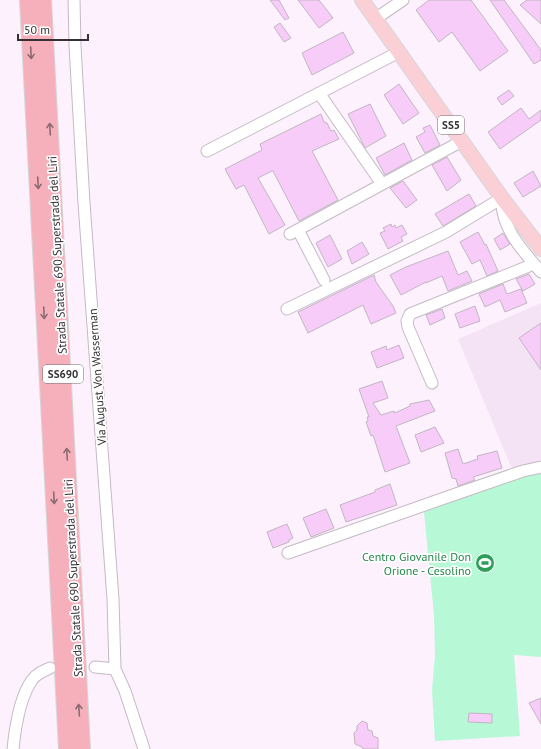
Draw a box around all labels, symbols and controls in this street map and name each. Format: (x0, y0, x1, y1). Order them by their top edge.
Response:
scale bar (18, 16, 88, 42)
text: 50 m (24, 22, 50, 37)
one-way arrow (27, 46, 35, 59)
road number: SS5 (438, 116, 464, 134)
one-way arrow (46, 123, 53, 136)
street label: Strada Statale 690 Superstrada del Liri (44, 156, 70, 354)
one-way arrow (34, 176, 41, 189)
one-way arrow (41, 306, 48, 319)
street label: Via August Von Wasserman (85, 308, 109, 447)
road number: SS690 (43, 365, 83, 383)
one-way arrow (63, 448, 71, 461)
street label: Strada Statale 690 Superstrada del Liri (60, 479, 86, 677)
one-way arrow (51, 491, 58, 504)
place label: Centro Giovanile Don Orione - Cesolino (362, 549, 471, 578)
sports icon: Centro Giovanile Don Orione - Cesolino (474, 552, 496, 574)
one-way arrow (76, 704, 83, 717)

